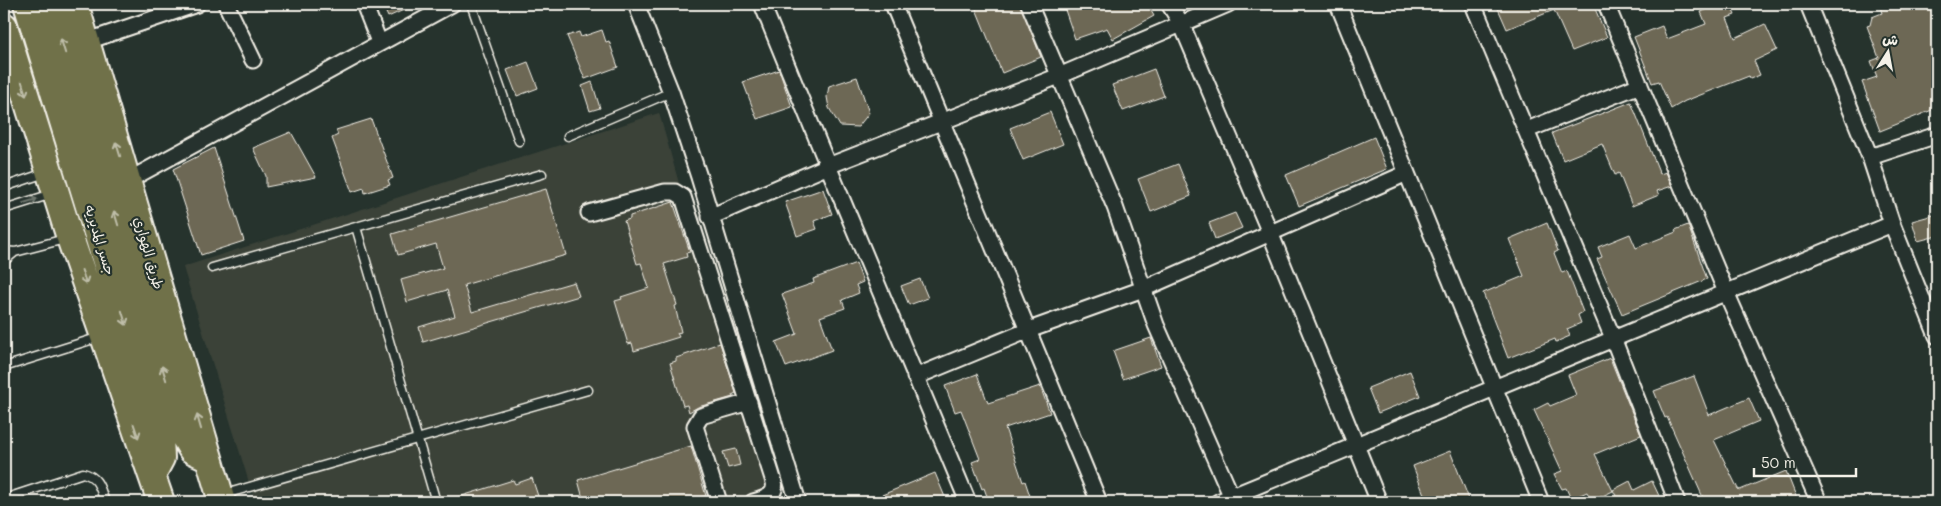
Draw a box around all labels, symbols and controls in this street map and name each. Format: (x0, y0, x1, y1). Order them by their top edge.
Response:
north arrow (1864, 28, 1914, 78)
text: ش (1881, 28, 1900, 50)
one-way arrow (58, 39, 68, 55)
one-way arrow (19, 81, 29, 97)
one-way arrow (112, 141, 122, 157)
one-way arrow (21, 195, 37, 205)
street label: جسر المديريه (81, 202, 120, 277)
one-way arrow (111, 210, 121, 226)
street label: طريق الهواري (128, 214, 169, 292)
one-way arrow (80, 269, 89, 284)
one-way arrow (119, 310, 129, 326)
one-way arrow (159, 366, 168, 382)
one-way arrow (193, 414, 203, 430)
one-way arrow (132, 422, 142, 438)
scale bar (1754, 446, 1856, 478)
text: 50 m (1761, 452, 1796, 472)

